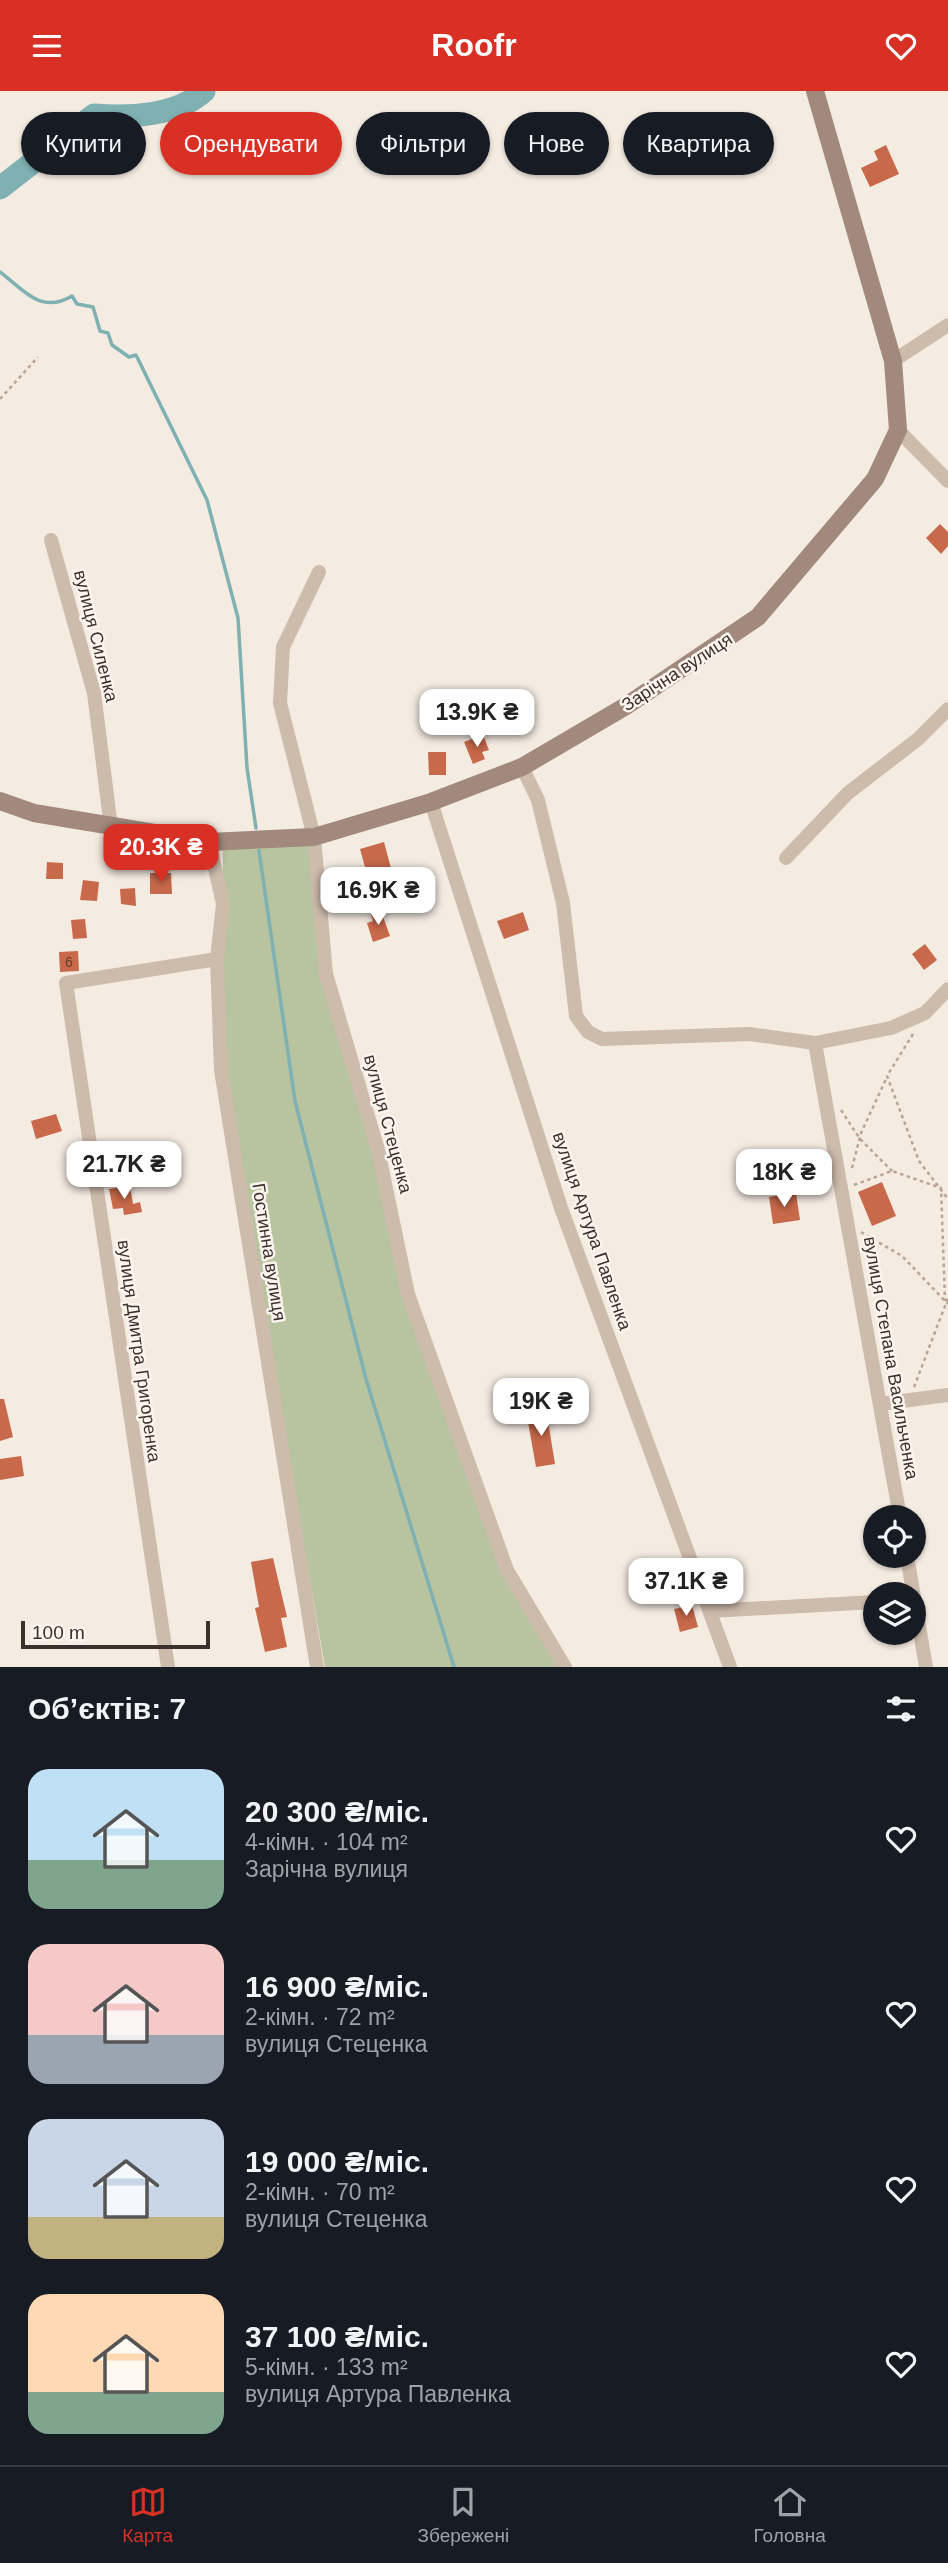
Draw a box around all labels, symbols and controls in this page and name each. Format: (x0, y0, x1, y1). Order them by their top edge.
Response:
icon: menu (28, 27, 66, 65)
text: Roofr (431, 27, 517, 63)
icon: heart (882, 27, 920, 65)
chip: Купити (21, 112, 146, 175)
chip: Орендувати (160, 112, 342, 175)
chip: Фільтри (356, 112, 490, 175)
chip: Нове (504, 112, 609, 175)
chip: Квартира (623, 112, 774, 175)
street label: вулиця Силенка (70, 568, 122, 705)
street label: Зарічна вулиця (618, 629, 736, 715)
pin: 13.9K ₴ (412, 689, 542, 749)
text: 13.9K ₴ (435, 699, 519, 725)
pin: 20.3K ₴ (96, 825, 226, 884)
text: 20.3K ₴ (119, 834, 203, 860)
pin: 16.9K ₴ (313, 867, 443, 927)
text: 16.9K ₴ (336, 877, 420, 903)
house number: 6 (65, 954, 73, 970)
street label: вулиця Стеценка (360, 1052, 416, 1196)
street label: вулиця Артура Павленка (549, 1129, 636, 1334)
pin: 21.7K ₴ (59, 1141, 189, 1201)
pin: 18K ₴ (735, 1149, 833, 1209)
text: 21.7K ₴ (82, 1151, 166, 1177)
text: 18K ₴ (752, 1159, 816, 1185)
street label: Гостинна вулиця (248, 1182, 290, 1322)
street label: вулиця Степана Васильченка (860, 1235, 922, 1482)
street label: вулиця Дмитра Григоренка (113, 1238, 165, 1465)
pin: 19K ₴ (492, 1379, 590, 1438)
text: 19K ₴ (509, 1388, 573, 1414)
map controls (863, 1505, 926, 1645)
button: locate (863, 1505, 926, 1568)
pin: 37.1K ₴ (621, 1559, 751, 1618)
text: 37.1K ₴ (644, 1568, 728, 1594)
button: layers (863, 1582, 926, 1645)
scale bar (21, 1618, 210, 1650)
text: 100 m (32, 1622, 85, 1643)
icon: filters (882, 1690, 920, 1728)
text: Об’єктів: 7 (28, 1692, 186, 1725)
text: 20 300 ₴/міс. (245, 1795, 429, 1828)
icon: home (84, 1797, 168, 1881)
icon: heart (882, 1820, 920, 1858)
text: 4-кімн. · 104 m² (245, 1829, 408, 1855)
text: Зарічна вулиця (245, 1856, 408, 1882)
text: 16 900 ₴/міс. (245, 1970, 429, 2003)
icon: home (84, 1972, 168, 2056)
icon: heart (882, 1995, 920, 2033)
text: 2-кімн. · 72 m² (245, 2004, 395, 2030)
text: вулиця Стеценка (245, 2031, 427, 2057)
text: 19 000 ₴/міс. (245, 2145, 429, 2178)
icon: home (84, 2147, 168, 2231)
icon: heart (882, 2170, 920, 2208)
text: 2-кімн. · 70 m² (245, 2179, 395, 2205)
text: вулиця Стеценка (245, 2206, 427, 2232)
text: 37 100 ₴/міс. (245, 2320, 429, 2353)
icon: home (84, 2322, 168, 2406)
icon: heart (882, 2345, 920, 2383)
text: 5-кімн. · 133 m² (245, 2354, 408, 2380)
text: вулиця Артура Павленка (245, 2381, 511, 2407)
tab: Карта (122, 2483, 173, 2547)
tab: Збережені (418, 2483, 509, 2547)
tab: Головна (754, 2483, 826, 2547)

